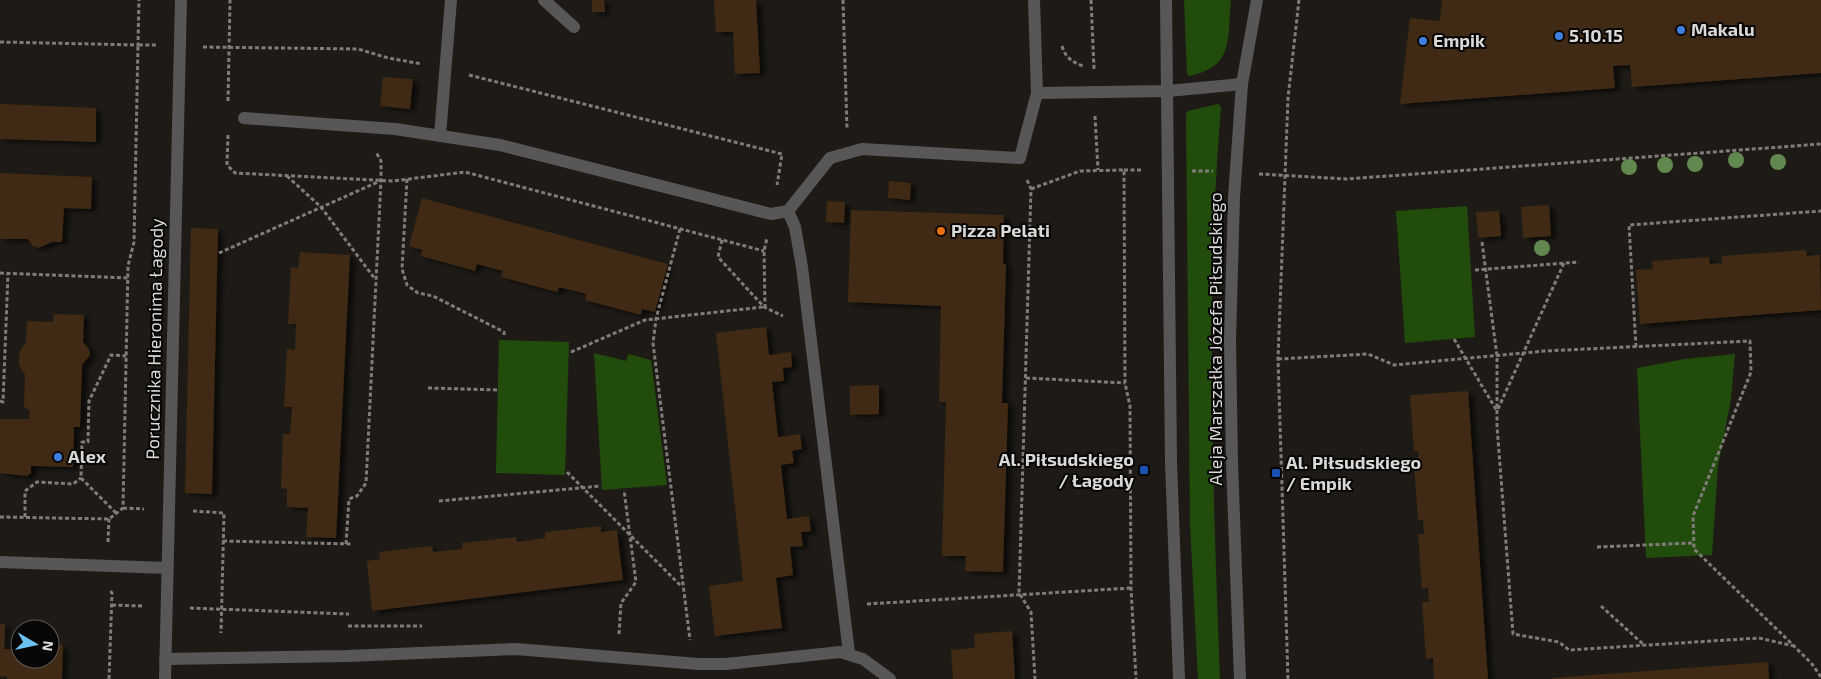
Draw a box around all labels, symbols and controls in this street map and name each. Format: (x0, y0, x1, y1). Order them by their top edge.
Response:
place label: Makalu (1691, 18, 1755, 40)
place label: 5.10.15 (1569, 24, 1623, 46)
marker: Makalu (1675, 24, 1687, 36)
place label: Empik (1433, 29, 1485, 51)
marker: 5.10.15 (1553, 30, 1565, 42)
marker: Empik (1417, 35, 1429, 47)
street label: Aleja Marszałka Józefa Piłsudskiego (1204, 192, 1226, 486)
street label: Porucznika Hieronima Łagody (141, 218, 167, 460)
place label: Pizza Pelati (951, 219, 1050, 241)
marker: Pizza Pelati (935, 225, 947, 237)
place label: Alex (68, 445, 107, 467)
place label: Al. Piłsudskiego / Łagody (999, 448, 1135, 491)
marker: Alex (52, 451, 64, 463)
place label: Al. Piłsudskiego / Empik (1286, 451, 1421, 494)
marker: Al. Piłsudskiego / Łagody (1138, 464, 1150, 476)
marker: Al. Piłsudskiego / Empik (1270, 467, 1282, 479)
north arrow (10, 619, 60, 669)
text: N (39, 640, 58, 652)

